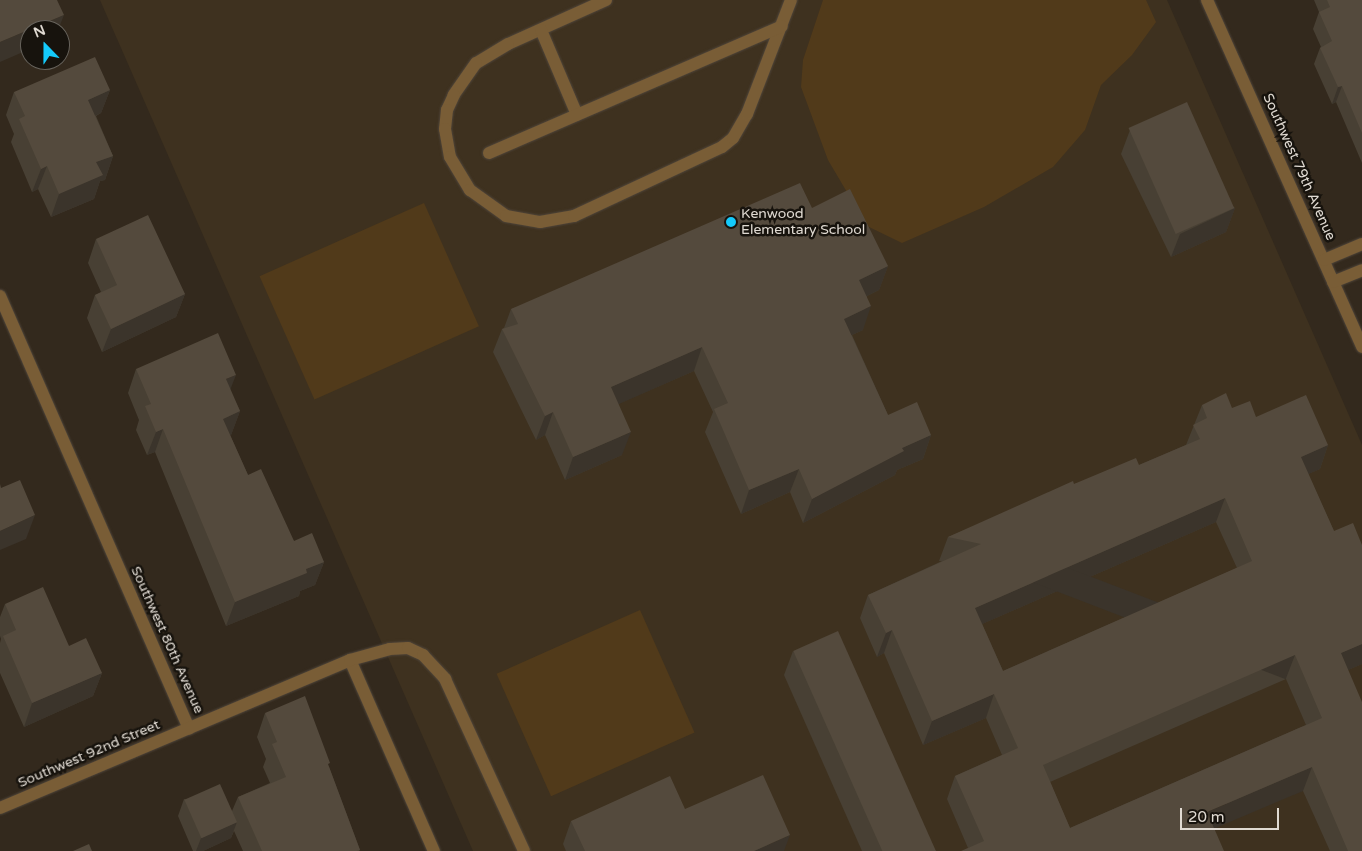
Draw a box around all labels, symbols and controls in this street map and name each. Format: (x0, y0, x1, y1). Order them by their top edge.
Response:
north arrow (20, 20, 70, 70)
text: N (31, 22, 48, 42)
street label: Southwest 79th Avenue (1259, 91, 1339, 243)
place label: Kenwood Elementary School (741, 206, 865, 238)
marker: Kenwood Elementary School (725, 216, 737, 228)
street label: Southwest 80th Avenue (127, 564, 207, 716)
street label: Southwest 92nd Street (15, 716, 163, 792)
scale bar (1182, 798, 1281, 830)
text: 20 m (1188, 808, 1225, 826)

